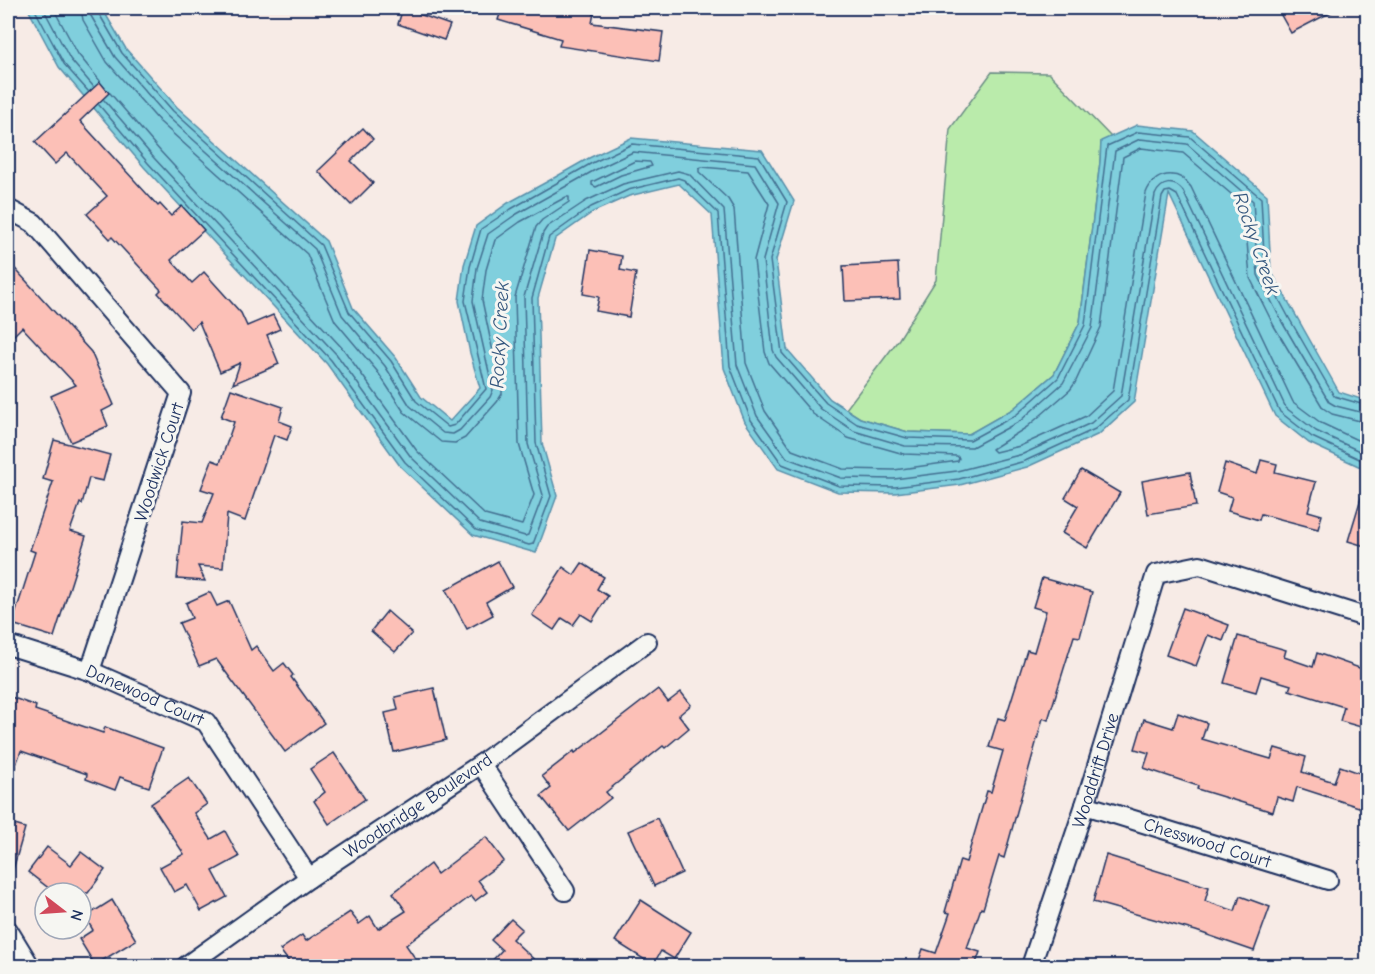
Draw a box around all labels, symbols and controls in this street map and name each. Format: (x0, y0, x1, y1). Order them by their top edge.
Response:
water label: Rocky Creek (1228, 189, 1285, 298)
water label: Rocky Creek (485, 281, 514, 389)
street label: Woodwick Court (130, 399, 189, 524)
street label: Danewood Court (82, 660, 208, 731)
street label: Wooddrift Drive (1068, 710, 1124, 831)
street label: Woodbridge Boulevard (340, 749, 497, 863)
street label: Chesswood Court (1141, 814, 1274, 873)
north arrow (33, 881, 93, 941)
text: N (66, 907, 87, 923)

